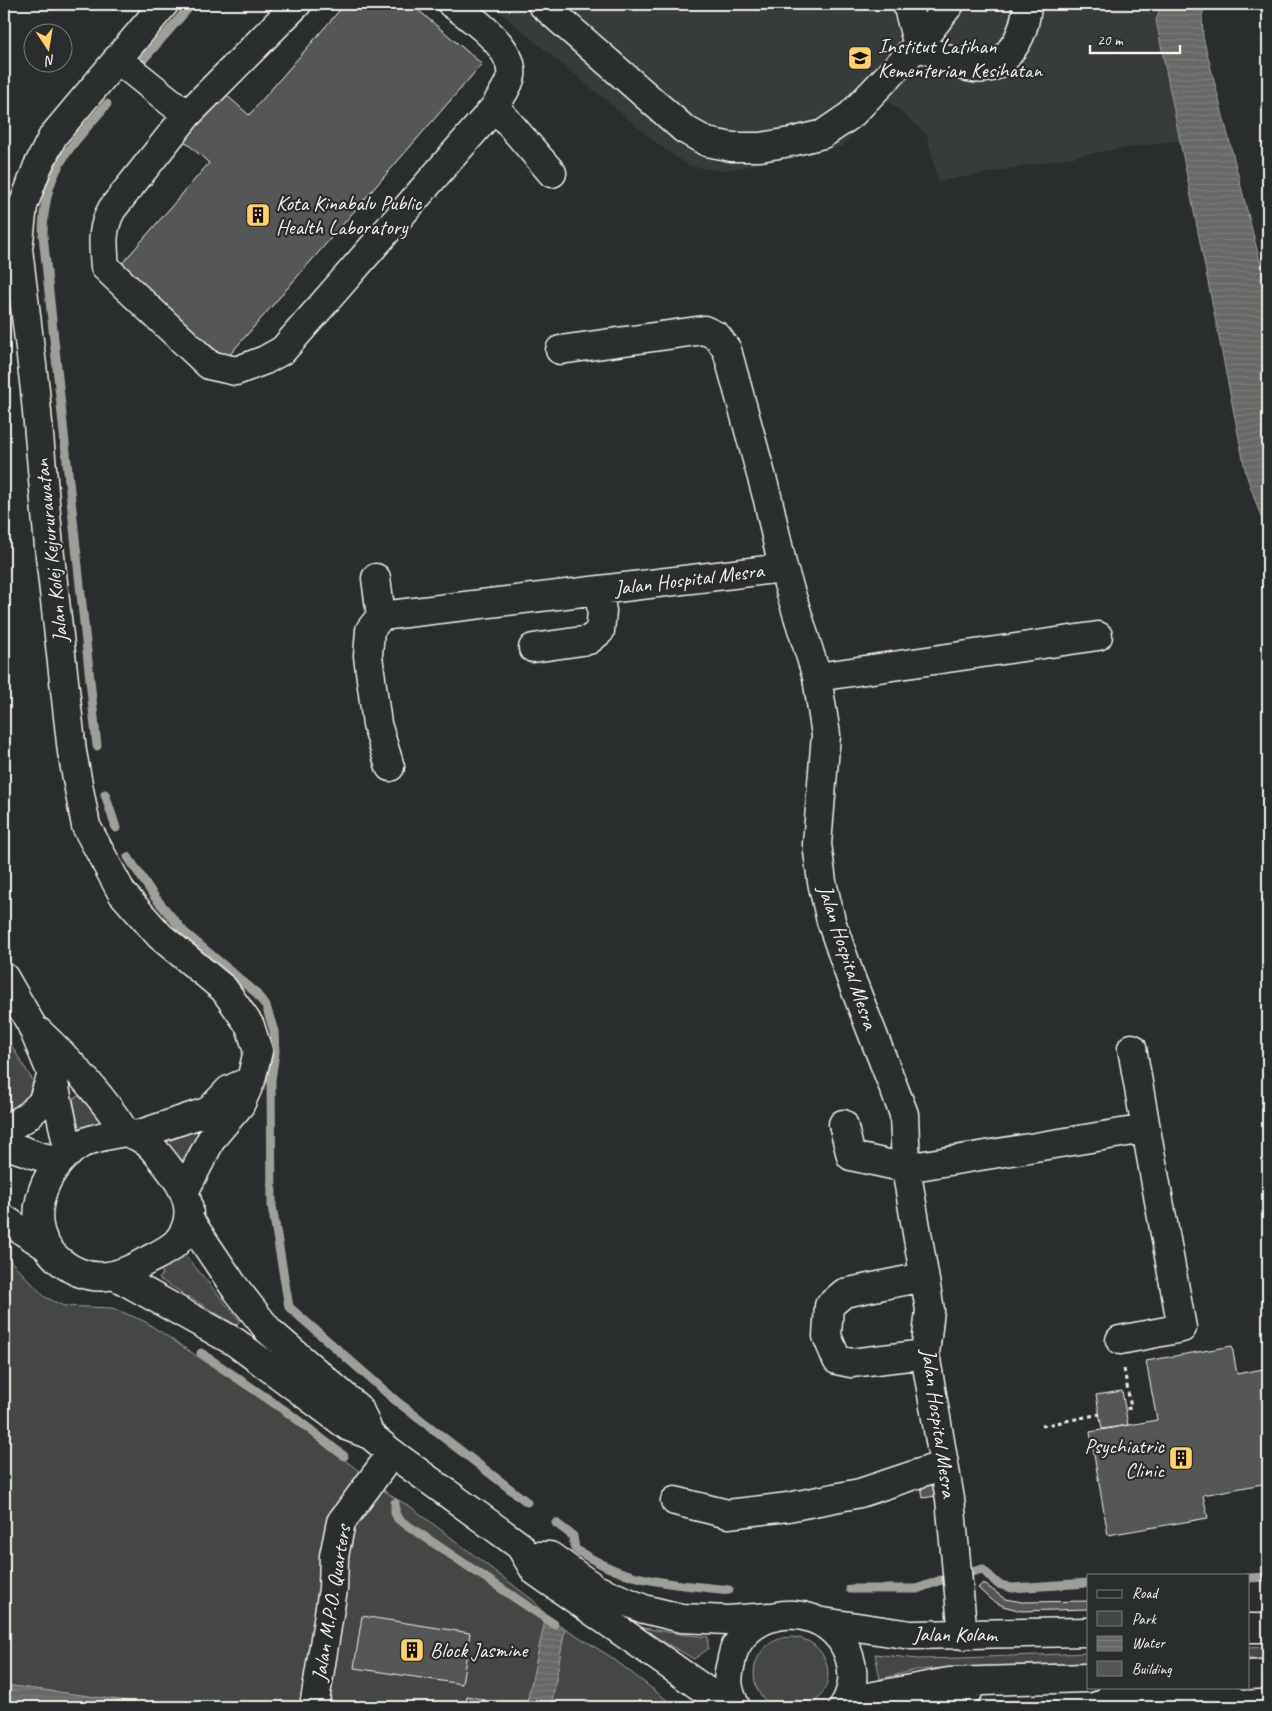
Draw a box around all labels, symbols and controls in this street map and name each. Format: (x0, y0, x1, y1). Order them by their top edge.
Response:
north arrow (22, 22, 72, 72)
scale bar (1090, 22, 1180, 54)
text: 20 m (1097, 31, 1124, 50)
place label: Institut Latihan Kementerian Kesihatan (878, 33, 1043, 83)
school or university icon: Institut Latihan Kementerian Kesihatan (847, 45, 873, 71)
text: N (42, 51, 57, 70)
place label: Kota Kinabalu Public Health Laboratory (276, 190, 423, 240)
building icon: Kota Kinabalu Public Health Laboratory (245, 202, 271, 228)
street label: Jalan Kolej Kejururawatan (28, 457, 74, 645)
street label: Jalan Hospital Mesra (612, 557, 767, 601)
street label: Jalan Hospital Mesra (812, 881, 884, 1034)
street label: Jalan Hospital Mesra (916, 1346, 963, 1501)
place label: Psychiatric Clinic (1085, 1433, 1166, 1483)
building icon: Psychiatric Clinic (1168, 1445, 1194, 1471)
street label: Jalan M.P.O. Quarters (306, 1521, 356, 1684)
legend (1087, 1574, 1250, 1688)
text: Road (1132, 1584, 1159, 1603)
text: Park (1132, 1610, 1157, 1629)
street label: Jalan Kolam (912, 1621, 999, 1647)
text: Water (1132, 1634, 1166, 1653)
building icon: Block Jasmine (399, 1637, 425, 1663)
place label: Block Jasmine (430, 1637, 529, 1663)
text: Building (1132, 1660, 1172, 1679)

